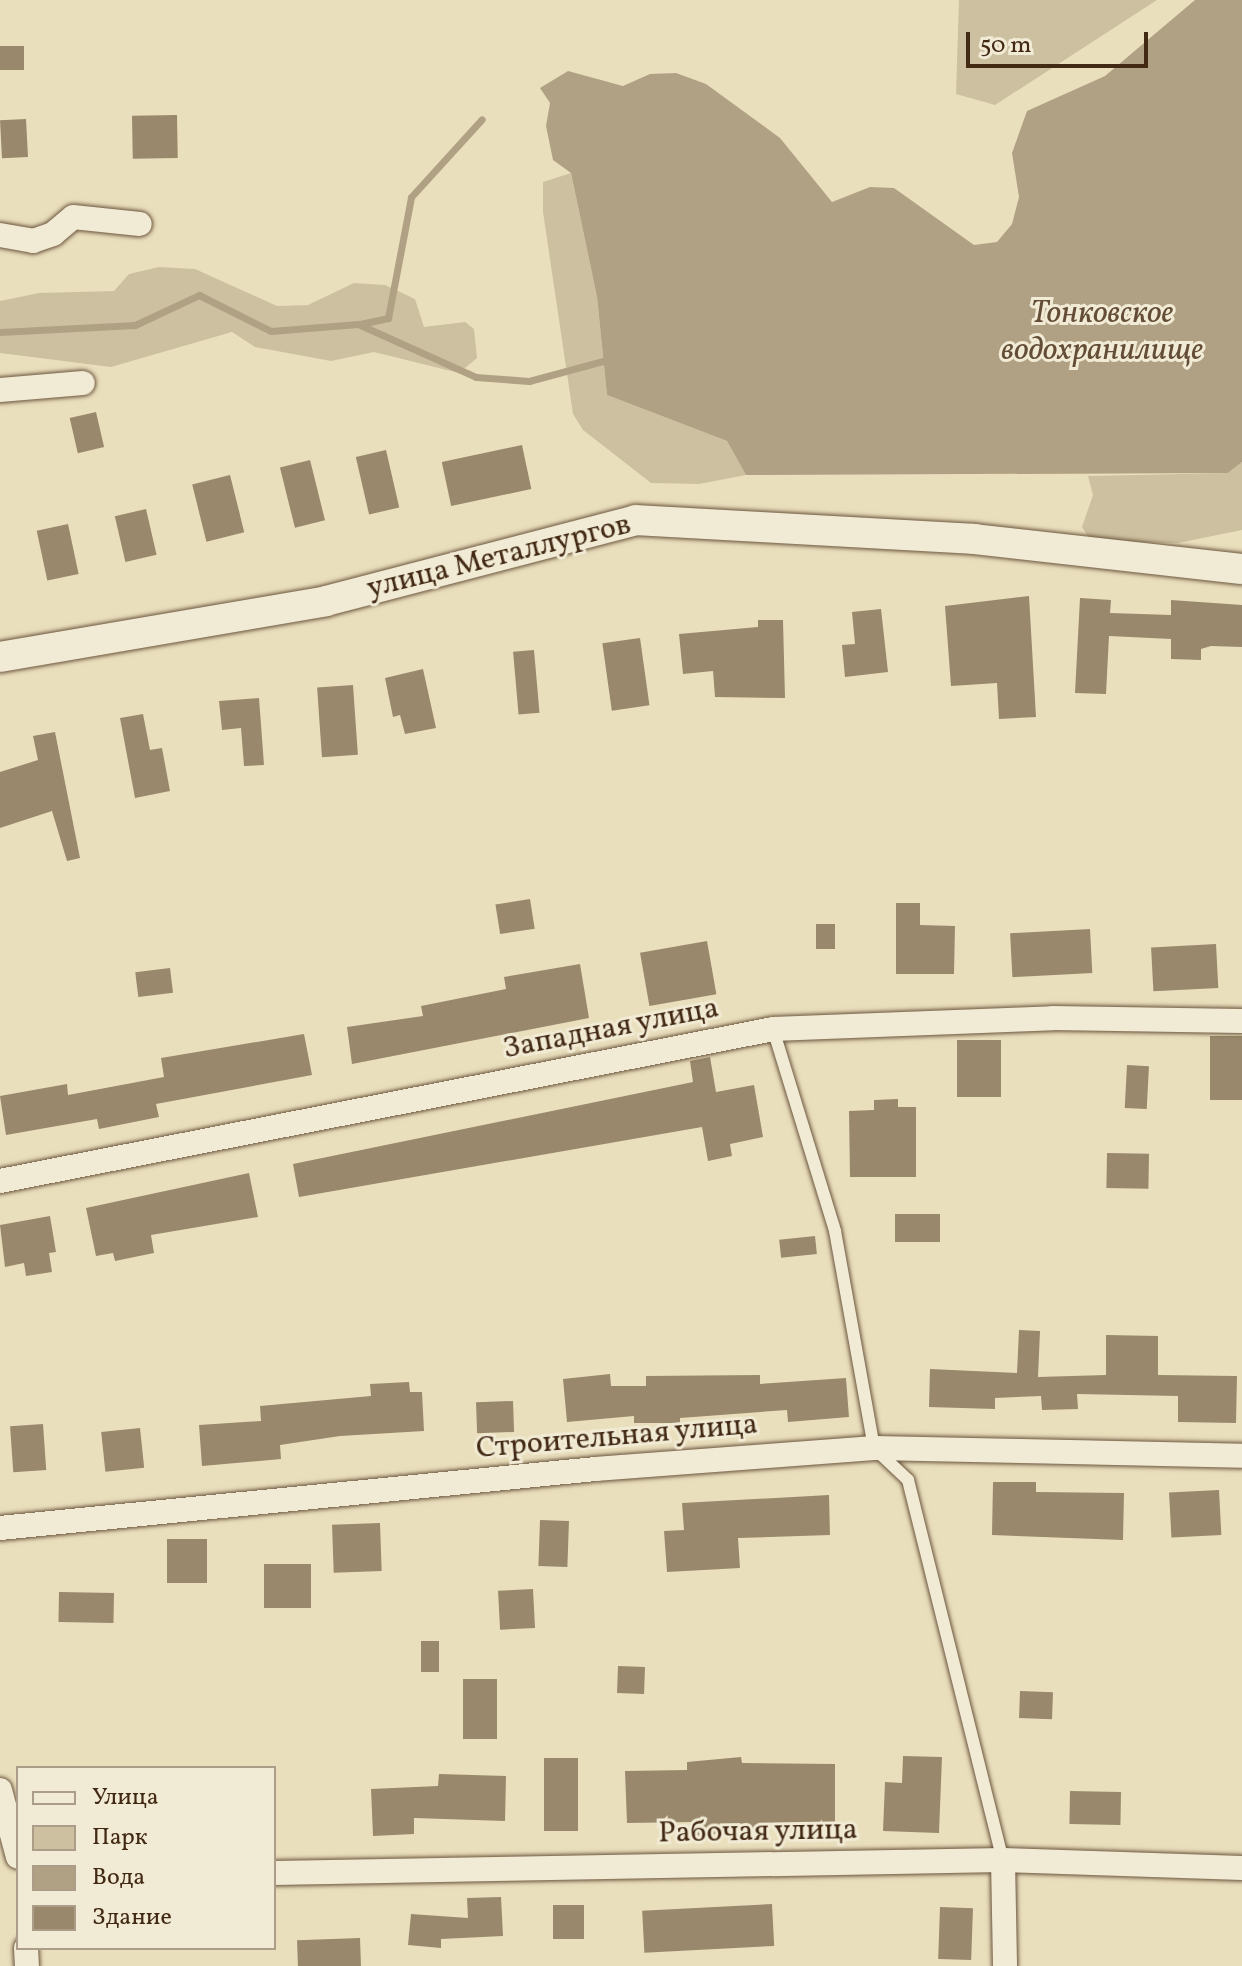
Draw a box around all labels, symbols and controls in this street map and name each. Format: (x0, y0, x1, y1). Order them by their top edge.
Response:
scale bar (970, 16, 1152, 66)
text: 50 m (980, 29, 1032, 63)
water label: Тонковское водохранилище (1001, 296, 1203, 371)
street label: улица Металлургов (363, 507, 635, 607)
street label: Западная улица (500, 990, 722, 1068)
street label: Строительная улица (474, 1407, 760, 1467)
legend (16, 1766, 276, 1950)
text: Улица (92, 1781, 159, 1815)
street label: Рабочая улица (658, 1812, 858, 1852)
text: Парк (92, 1821, 148, 1855)
text: Вода (92, 1861, 145, 1895)
text: Здание (92, 1901, 172, 1935)

